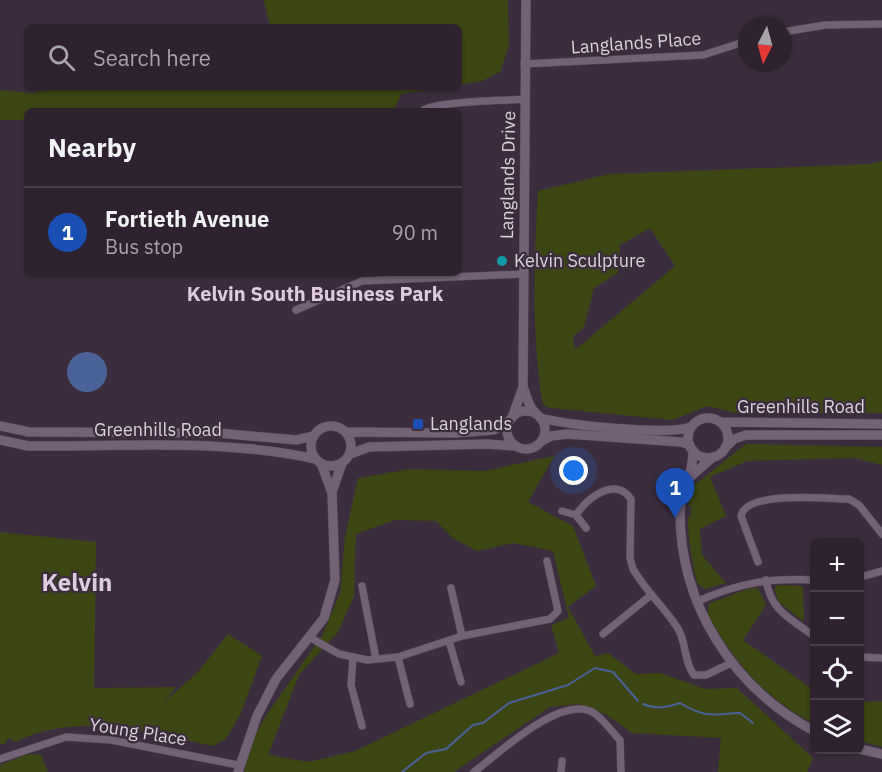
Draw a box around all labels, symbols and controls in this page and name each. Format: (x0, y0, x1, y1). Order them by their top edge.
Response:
north arrow (738, 18, 792, 72)
search box (24, 24, 462, 90)
street label: Langlands Place (570, 26, 702, 59)
icon: search (45, 41, 78, 74)
text: Search here (93, 43, 211, 72)
street label: Langlands Drive (495, 111, 520, 239)
text: Nearby (48, 130, 136, 164)
text: Fortieth Avenue (105, 204, 269, 233)
text: 1 (62, 219, 74, 246)
text: 90 m (392, 219, 438, 246)
text: Bus stop (105, 233, 183, 260)
place label: Kelvin Sculpture (514, 249, 645, 272)
marker: Kelvin Sculpture (495, 254, 509, 268)
district label: Kelvin South Business Park (187, 280, 444, 307)
street label: Greenhills Road (737, 395, 865, 418)
place label: Langlands (430, 412, 512, 435)
marker: Langlands (411, 417, 425, 431)
street label: Greenhills Road (94, 418, 222, 441)
your location (559, 456, 588, 485)
pin: 1 (656, 468, 694, 518)
map controls (810, 538, 864, 754)
button: + (810, 538, 864, 592)
district label: Kelvin (42, 566, 112, 598)
button: − (810, 592, 864, 646)
button: locate (810, 646, 864, 700)
button: layers (810, 700, 864, 754)
street label: Young Place (88, 712, 189, 751)

